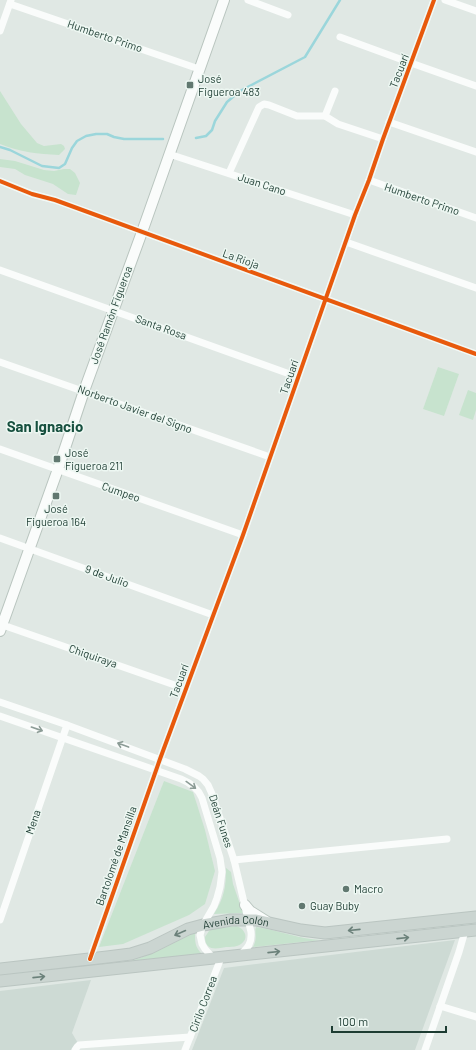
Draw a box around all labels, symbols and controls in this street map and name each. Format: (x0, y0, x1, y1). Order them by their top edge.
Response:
street label: Humberto Primo (66, 17, 144, 54)
street label: Tacuarí (386, 51, 411, 90)
place label: José Figueroa 483 (198, 72, 260, 98)
marker: José Figueroa 483 (185, 80, 195, 90)
street label: Juan Cano (236, 170, 288, 197)
street label: Humberto Primo (383, 180, 461, 217)
street label: La Rioja (221, 246, 261, 271)
street label: José Ramón Figueroa (87, 264, 134, 366)
street label: Santa Rosa (134, 311, 188, 342)
street label: Tacuarí (277, 357, 301, 396)
street label: Norberto Javier del Signo (76, 382, 194, 435)
district label: San Ignacio (7, 417, 83, 435)
place label: José Figueroa 211 (65, 446, 123, 472)
marker: José Figueroa 211 (52, 454, 62, 464)
street label: Cumpeo (100, 479, 142, 504)
marker: José Figueroa 164 (51, 491, 61, 501)
place label: José Figueroa 164 (26, 502, 86, 528)
street label: 9 de Julio (84, 562, 131, 589)
street label: Chiquiraya (67, 641, 119, 670)
street label: Tacuarí (166, 661, 191, 700)
one-way arrow (30, 725, 42, 733)
one-way arrow (117, 741, 129, 749)
one-way arrow (186, 781, 197, 789)
street label: Deán Funes (207, 793, 236, 849)
street label: Bartolomé de Mansilla (92, 804, 139, 907)
street label: Mena (22, 808, 43, 836)
place label: Macro (354, 882, 383, 895)
marker: Macro (341, 884, 351, 894)
place label: Guay Buby (310, 899, 359, 912)
marker: Guay Buby (297, 901, 307, 911)
street label: Avenida Colón (202, 913, 270, 931)
one-way arrow (348, 927, 361, 934)
one-way arrow (175, 930, 187, 937)
one-way arrow (396, 934, 409, 941)
one-way arrow (267, 948, 280, 956)
one-way arrow (32, 973, 45, 981)
street label: Cirilo Correa (186, 974, 219, 1034)
scale bar (332, 1008, 446, 1034)
text: 100 m (338, 1014, 368, 1028)

